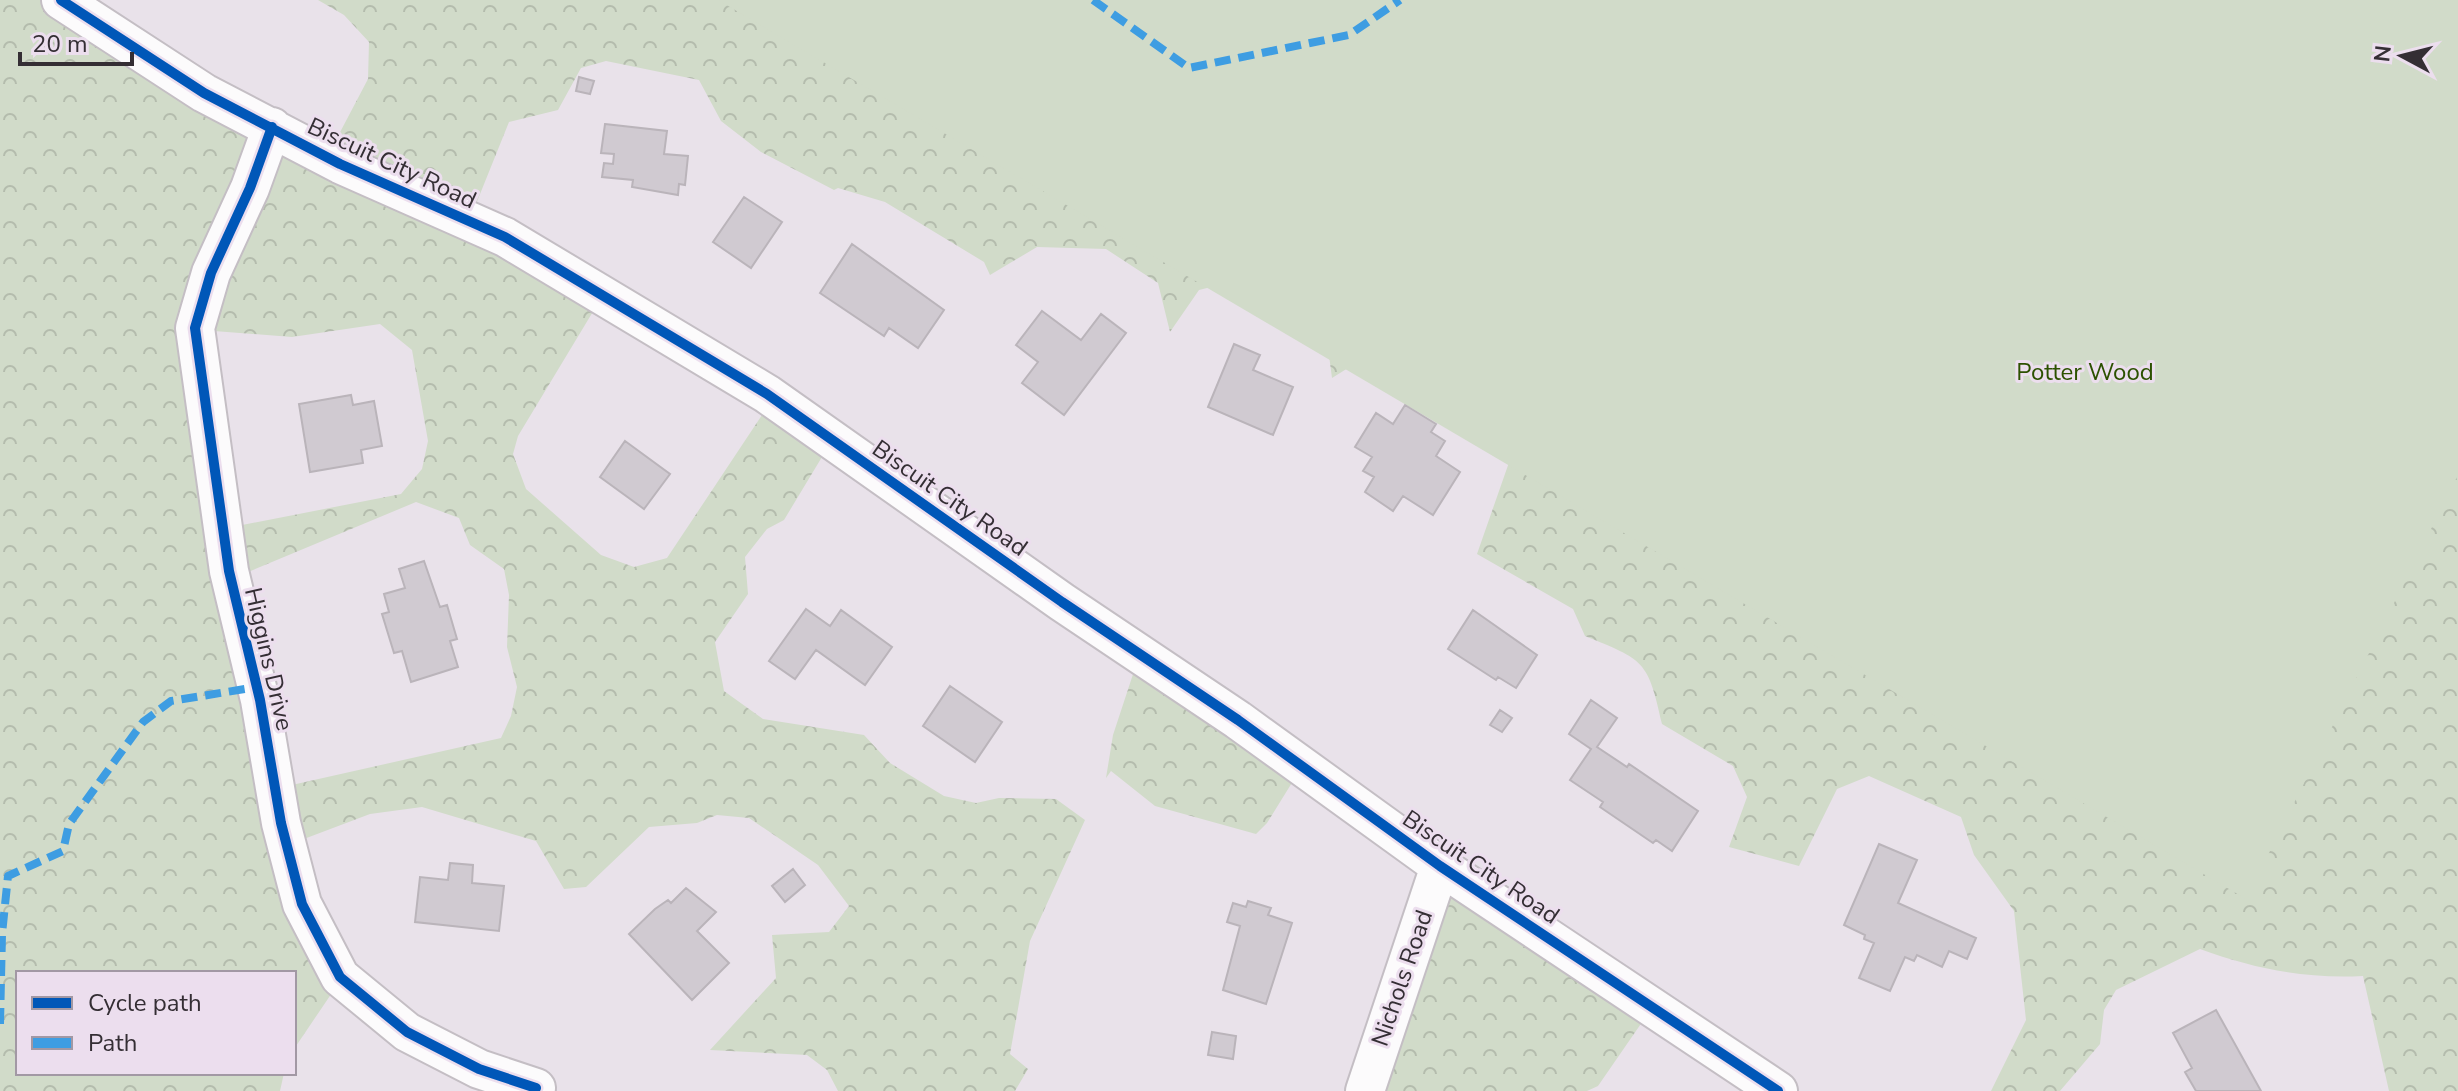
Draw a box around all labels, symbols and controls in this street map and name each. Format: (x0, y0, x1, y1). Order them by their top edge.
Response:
scale bar (20, 16, 132, 66)
north arrow (2362, 16, 2442, 96)
text: 20 m (32, 28, 88, 60)
text: N (2367, 44, 2399, 64)
street label: Biscuit City Road (302, 110, 482, 216)
park label: Potter Wood (2016, 356, 2154, 388)
street label: Biscuit City Road (866, 433, 1034, 563)
street label: Higgins Drive (237, 584, 301, 734)
street label: Biscuit City Road (1396, 803, 1566, 931)
street label: Nichols Road (1364, 906, 1440, 1050)
legend (16, 971, 296, 1075)
text: Cycle path (88, 987, 202, 1019)
text: Path (88, 1027, 137, 1059)

